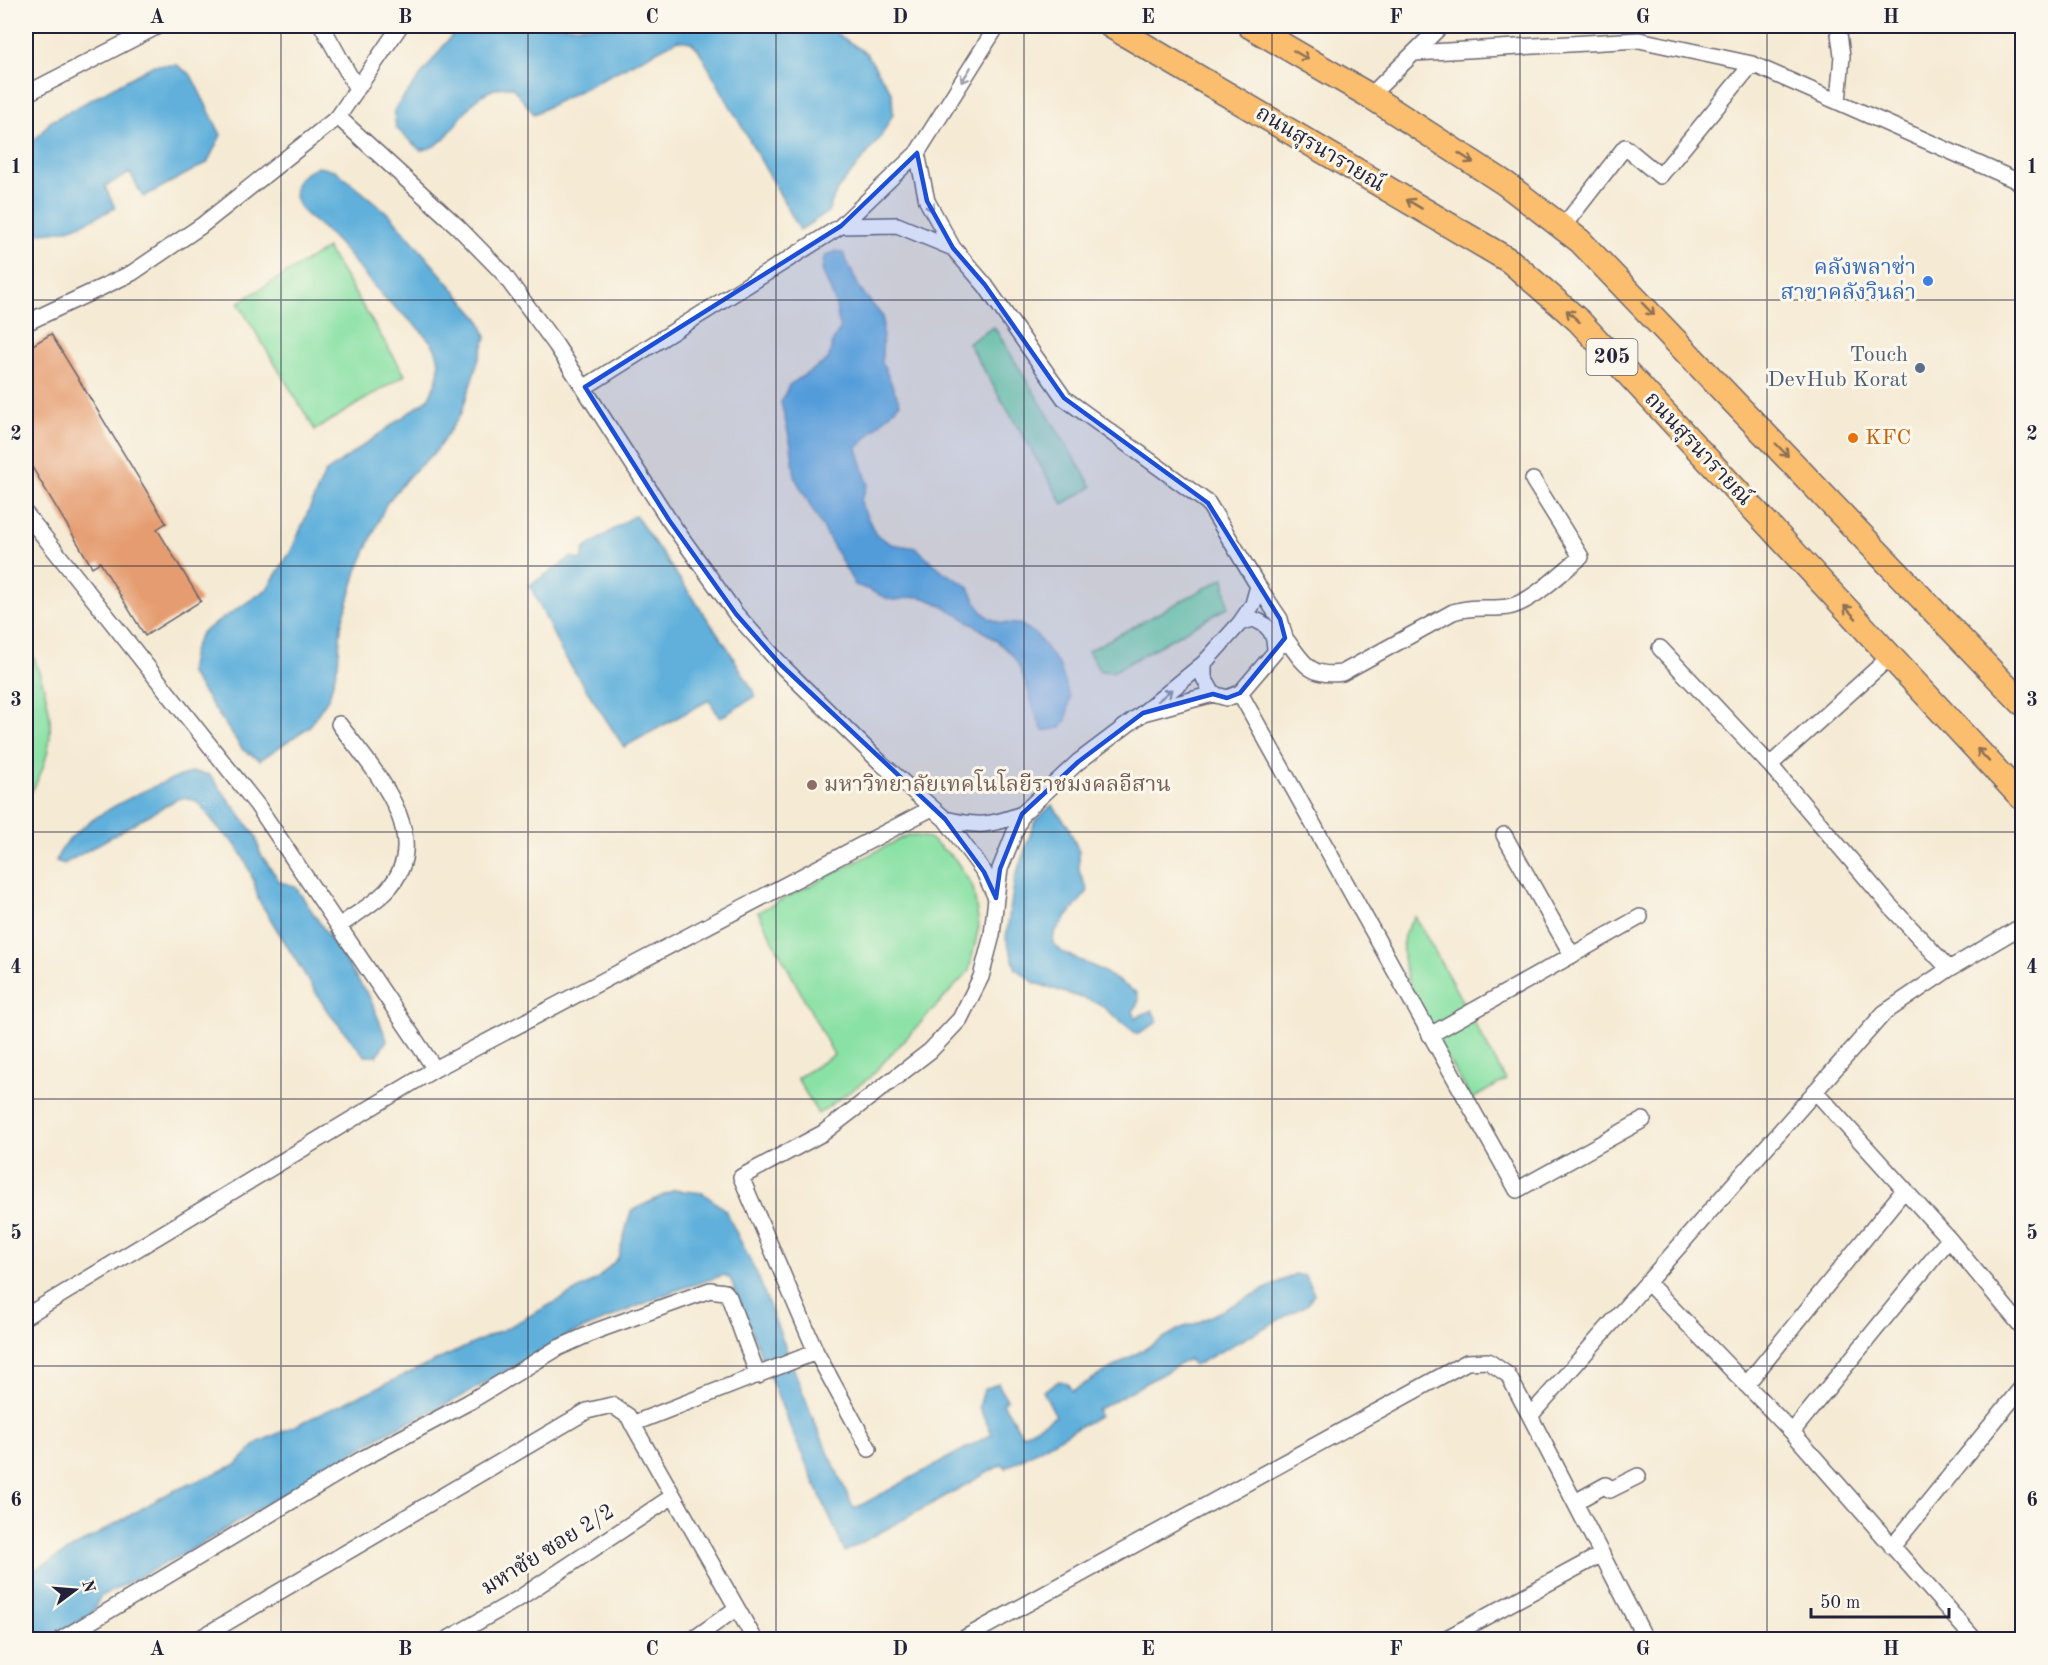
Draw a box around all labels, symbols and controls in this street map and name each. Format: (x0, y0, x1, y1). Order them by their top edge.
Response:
text: A (149, 8, 165, 28)
text: B (398, 8, 412, 28)
text: C (645, 8, 659, 28)
text: D (892, 8, 908, 28)
text: E (1141, 8, 1155, 28)
text: F (1389, 8, 1403, 28)
text: G (1636, 8, 1650, 28)
text: H (1883, 8, 1899, 28)
one-way arrow (1292, 49, 1309, 61)
one-way arrow (960, 66, 972, 83)
street label: ถนนสุรนารายณ์ (1251, 99, 1390, 198)
one-way arrow (1458, 152, 1474, 164)
text: 1 (10, 158, 22, 178)
text: 1 (2026, 158, 2038, 178)
one-way arrow (924, 193, 935, 211)
one-way arrow (1406, 198, 1423, 210)
place label: คลังพลาซ่า สาขาคลังวินล่า (1780, 255, 1916, 304)
marker: คลังพลาซ่า สาขาคลังวินล่า (1921, 274, 1935, 288)
one-way arrow (1640, 302, 1655, 317)
one-way arrow (1566, 309, 1581, 323)
road number: 205 (1586, 339, 1638, 375)
place label: Touch DevHub Korat (1767, 344, 1908, 391)
marker: Touch DevHub Korat (1913, 361, 1927, 375)
street label: ถนนสุรนารายณ์ (1639, 386, 1758, 511)
text: 2 (10, 425, 22, 445)
text: 2 (2026, 425, 2038, 445)
place label: KFC (1865, 427, 1911, 449)
marker: KFC (1846, 431, 1860, 445)
one-way arrow (1775, 443, 1790, 458)
one-way arrow (1843, 605, 1857, 620)
one-way arrow (1157, 689, 1173, 702)
text: 3 (10, 691, 22, 711)
text: 3 (2026, 691, 2038, 711)
one-way arrow (1975, 747, 1990, 762)
place label: มหาวิทยาลัยเทคโนโลยีราชมงคลอีสาน (824, 769, 1171, 796)
marker: มหาวิทยาลัยเทคโนโลยีราชมงคลอีสาน (805, 778, 819, 792)
text: 4 (10, 958, 22, 978)
text: 4 (2026, 958, 2038, 978)
text: 5 (10, 1223, 22, 1244)
text: 5 (2026, 1223, 2038, 1244)
text: 6 (10, 1491, 22, 1511)
text: 6 (2026, 1491, 2038, 1511)
street label: มหาชัย ซอย 2/2 (478, 1500, 618, 1600)
north arrow (45, 1560, 105, 1620)
text: N (78, 1578, 97, 1595)
scale bar (1811, 1581, 1949, 1619)
text: 50 m (1820, 1594, 1860, 1612)
text: A (149, 1640, 165, 1660)
text: B (398, 1640, 412, 1660)
text: C (645, 1640, 659, 1660)
text: D (892, 1640, 908, 1660)
text: E (1141, 1640, 1155, 1660)
text: F (1389, 1640, 1403, 1660)
text: G (1636, 1640, 1650, 1660)
text: H (1883, 1640, 1899, 1660)

